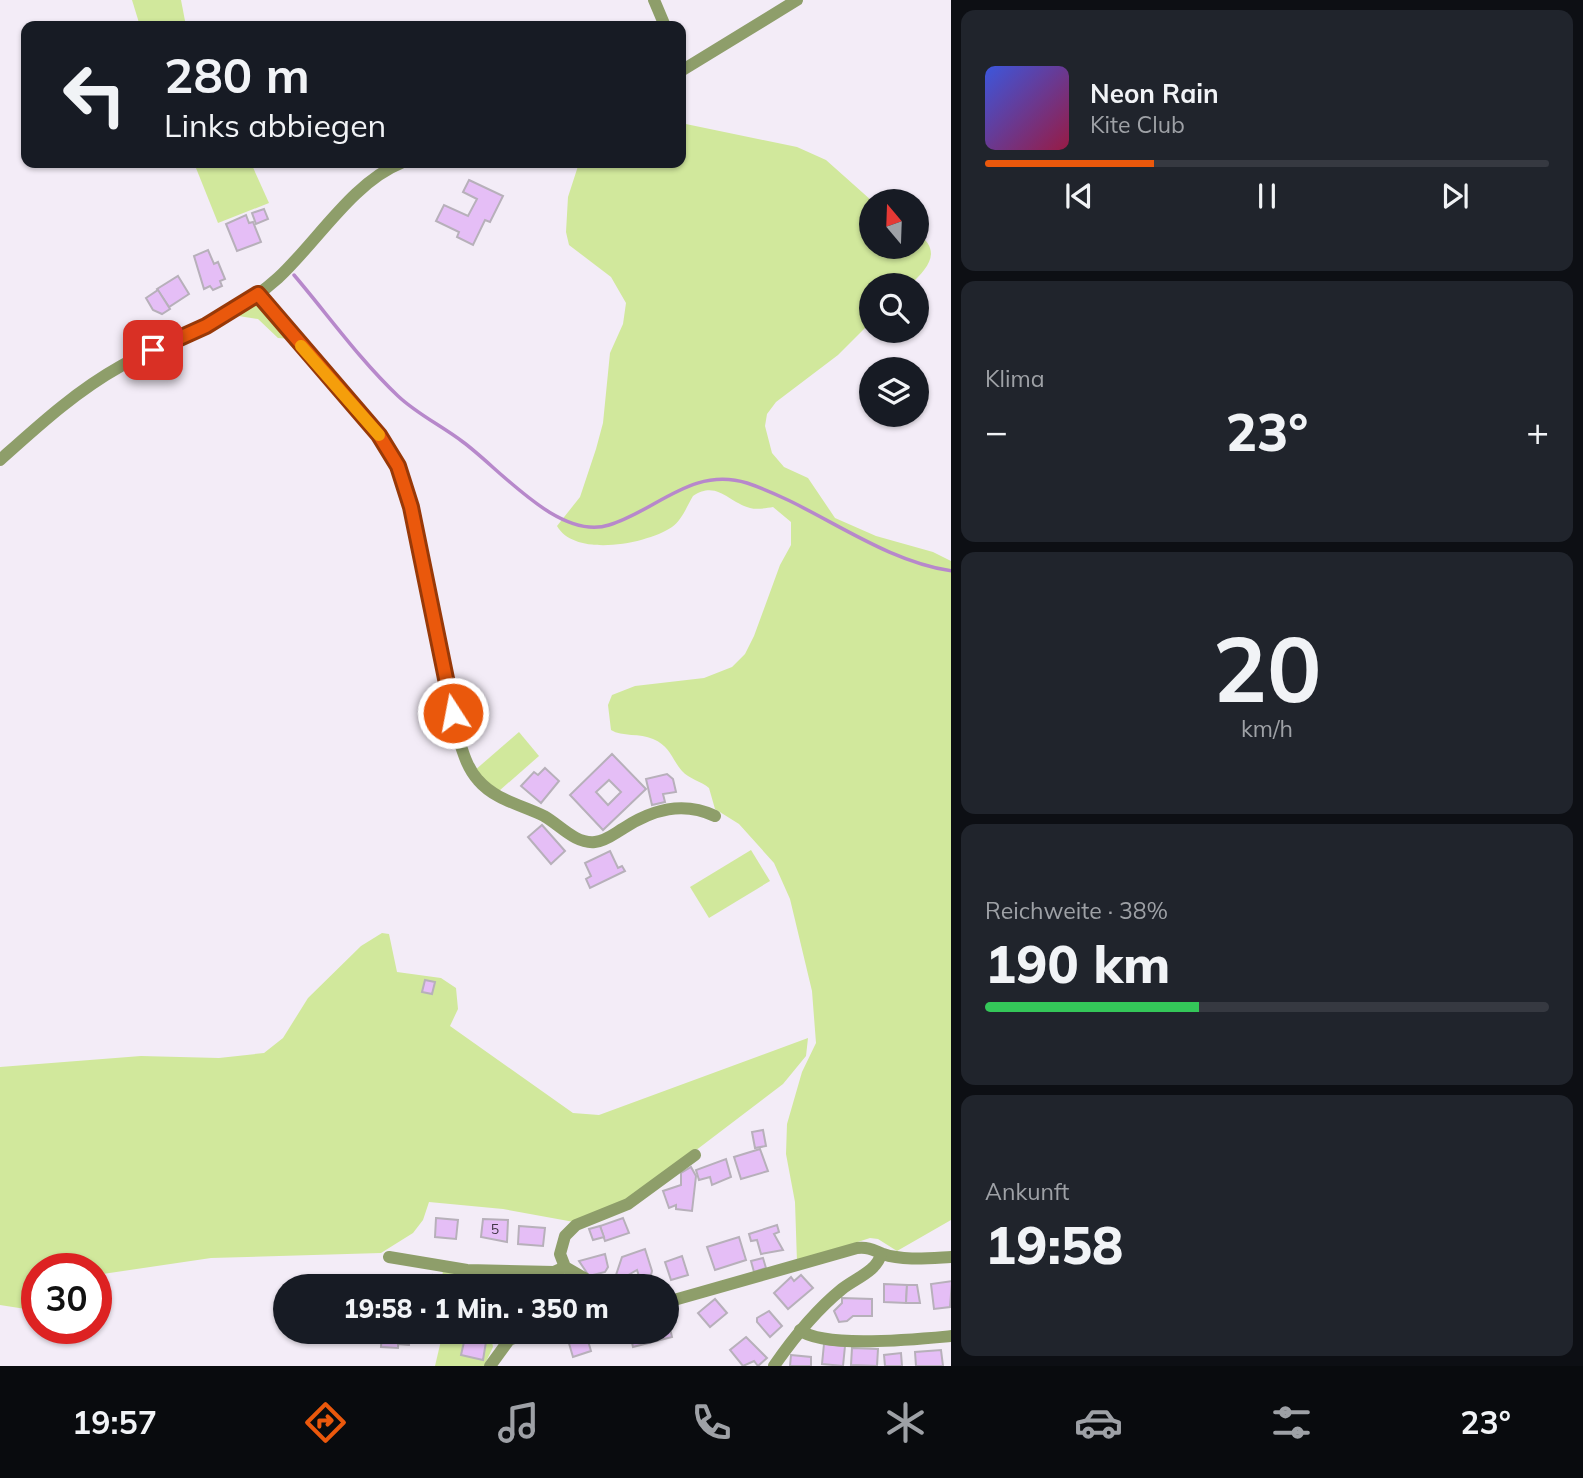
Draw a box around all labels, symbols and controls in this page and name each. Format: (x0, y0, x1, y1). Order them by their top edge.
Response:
text: 280 m (164, 44, 310, 105)
icon: left (49, 49, 140, 140)
text: Neon Rain (1090, 77, 1219, 110)
text: Links abbiegen (164, 105, 386, 145)
text: Kite Club (1090, 110, 1185, 139)
icon: previous (1060, 177, 1098, 215)
icon: pause (1248, 177, 1286, 215)
icon: next (1436, 177, 1474, 215)
north arrow (859, 189, 929, 259)
map controls (859, 189, 929, 427)
button: search (859, 273, 929, 343)
pin (123, 320, 183, 380)
icon: arrive (134, 331, 172, 369)
button: layers (859, 357, 929, 427)
text: Klima (985, 364, 1045, 393)
text: 23° (1226, 399, 1308, 464)
text: − (985, 407, 1008, 455)
text: + (1526, 407, 1549, 455)
text: 20 (1212, 611, 1322, 725)
position arrow (416, 676, 490, 750)
text: km/h (1241, 714, 1293, 743)
text: Reichweite · 38% (985, 896, 1168, 925)
text: 190 km (985, 931, 1170, 996)
text: Ankunft (985, 1177, 1069, 1206)
text: 19:58 (985, 1212, 1123, 1277)
house number: 5 (491, 1220, 499, 1238)
speed limit sign: 30 (21, 1253, 112, 1344)
text: 19:58 · 1 Min. · 350 m (343, 1292, 609, 1325)
icon: directions (301, 1398, 350, 1447)
icon: music (494, 1398, 543, 1447)
icon: phone (687, 1398, 736, 1447)
icon: climate (881, 1398, 930, 1447)
icon: car (1074, 1398, 1123, 1447)
icon: filters (1267, 1398, 1316, 1447)
text: 19:57 (72, 1402, 157, 1442)
text: 23° (1460, 1402, 1511, 1442)

